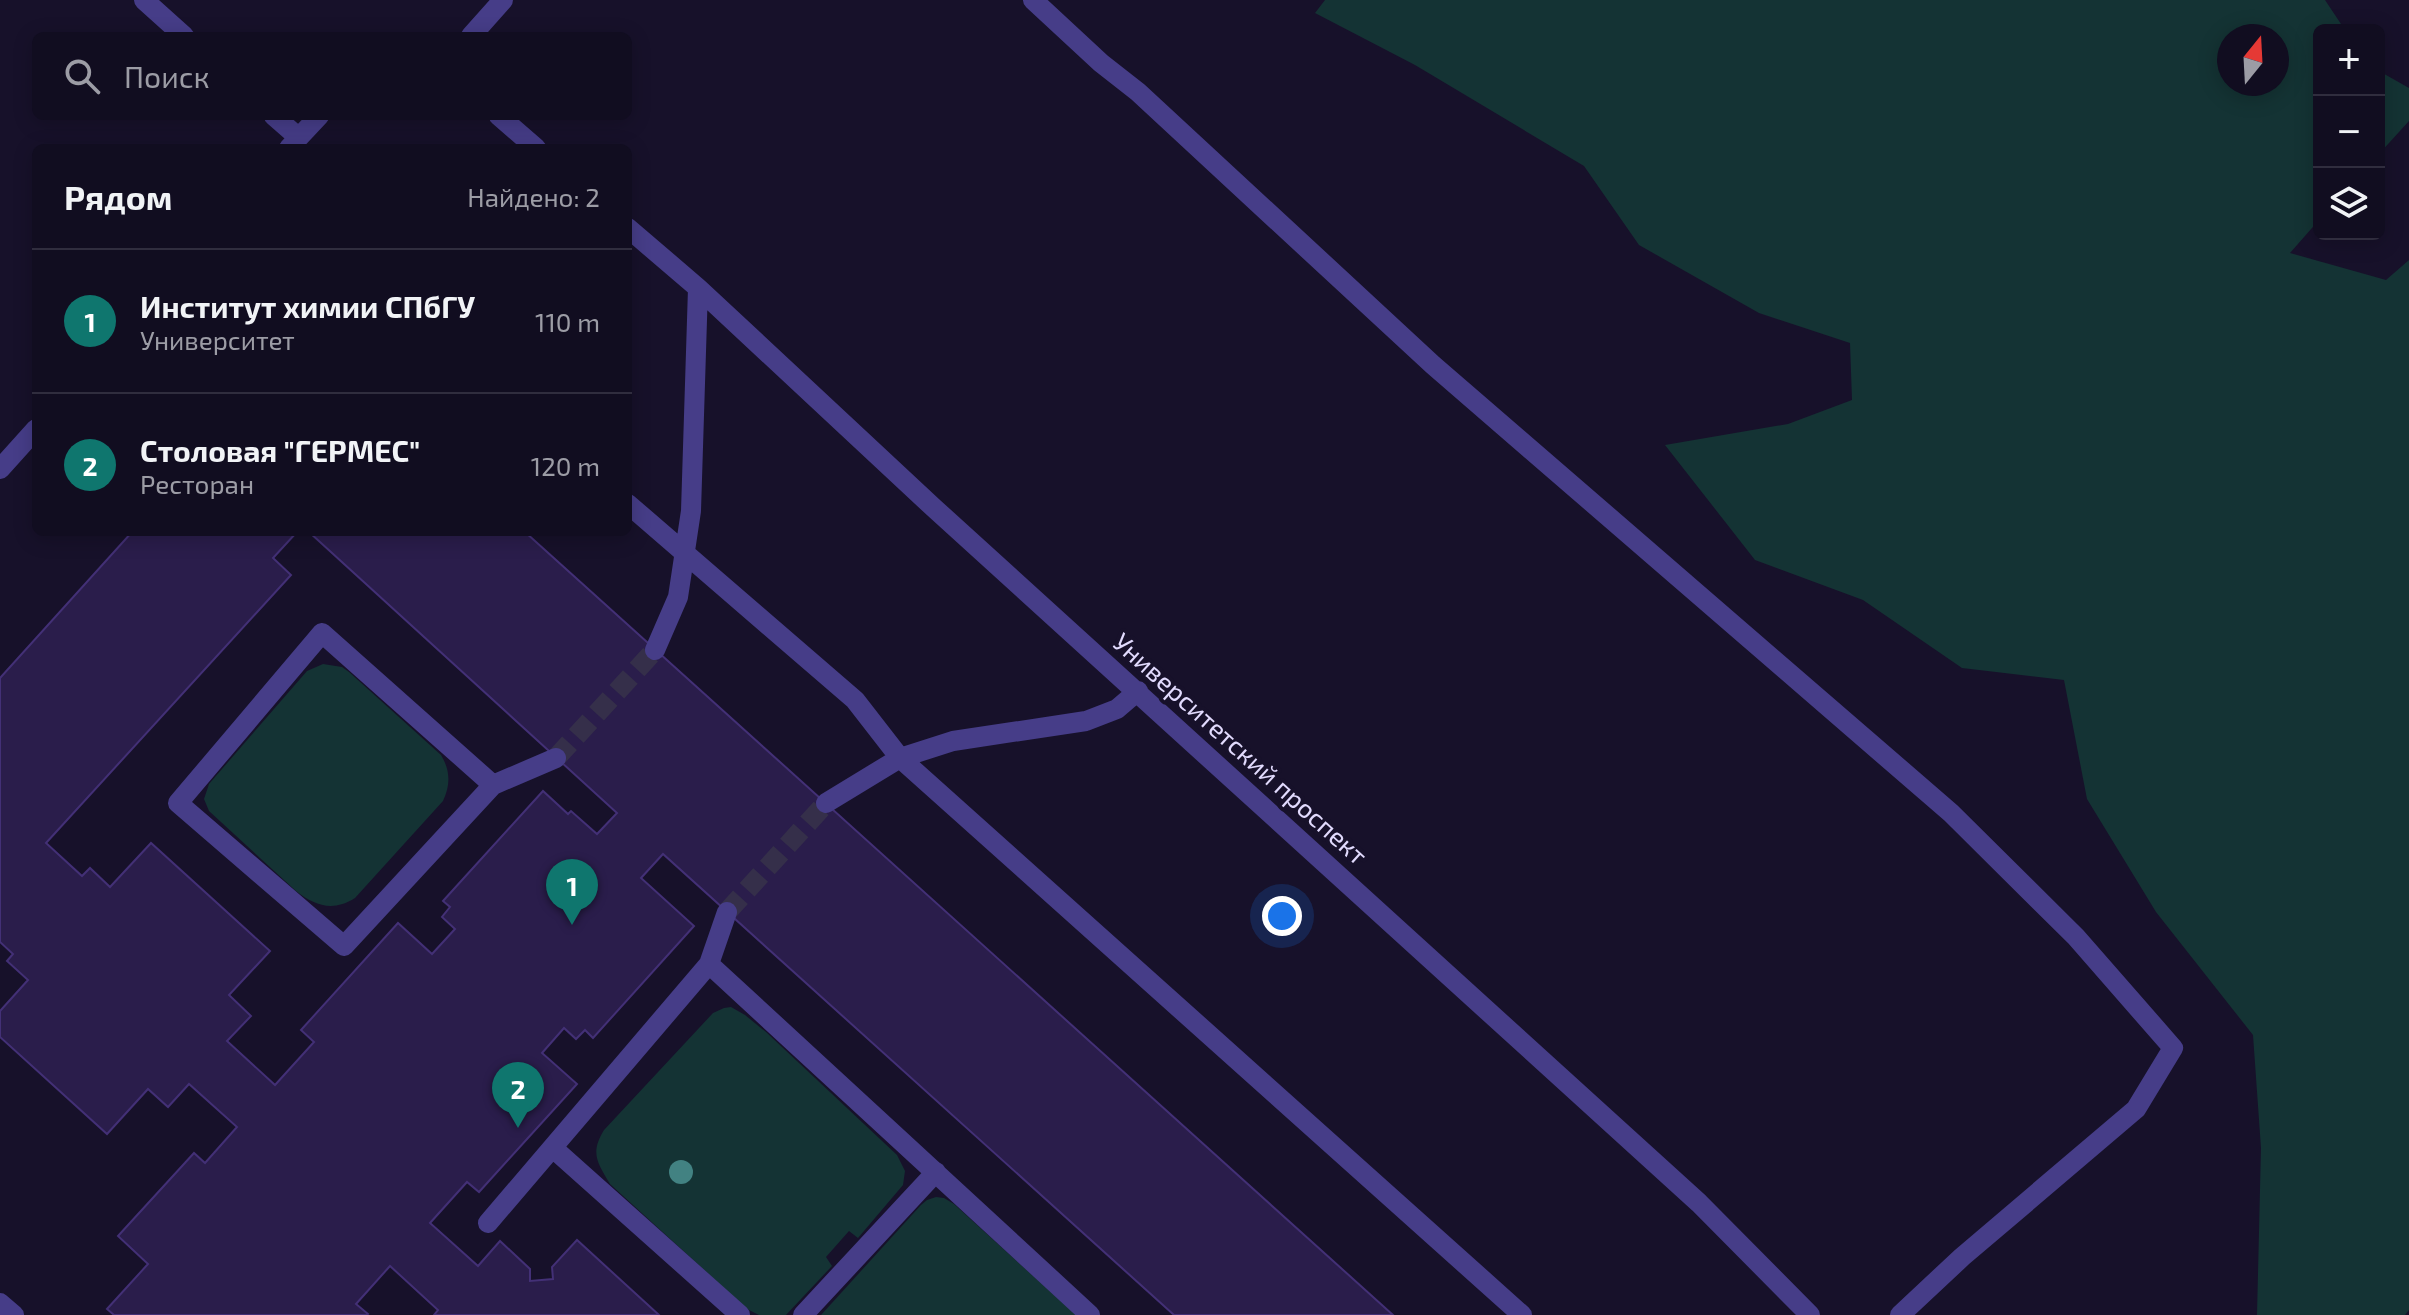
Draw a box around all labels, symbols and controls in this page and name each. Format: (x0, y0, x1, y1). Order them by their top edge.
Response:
north arrow (2217, 24, 2289, 96)
map controls (2313, 24, 2385, 240)
button: + (2313, 24, 2385, 96)
search box (32, 32, 632, 120)
icon: search (60, 54, 104, 98)
text: Поиск (124, 58, 210, 94)
button: − (2313, 96, 2385, 168)
button: layers (2313, 168, 2385, 240)
text: Рядом (64, 176, 172, 217)
text: Найдено: 2 (467, 181, 600, 212)
text: Институт химии СПбГУ (140, 288, 475, 324)
text: 1 (84, 306, 96, 337)
text: 110 m (535, 306, 600, 337)
text: Университет (140, 324, 295, 355)
text: Столовая "ГЕРМЕС" (140, 432, 420, 468)
text: 2 (82, 450, 98, 481)
text: 120 m (531, 450, 600, 481)
text: Ресторан (140, 468, 254, 499)
street label: Университетский проспект (1108, 626, 1375, 870)
pin: 1 (546, 859, 598, 925)
your location (1262, 896, 1302, 936)
pin: 2 (492, 1062, 544, 1128)

